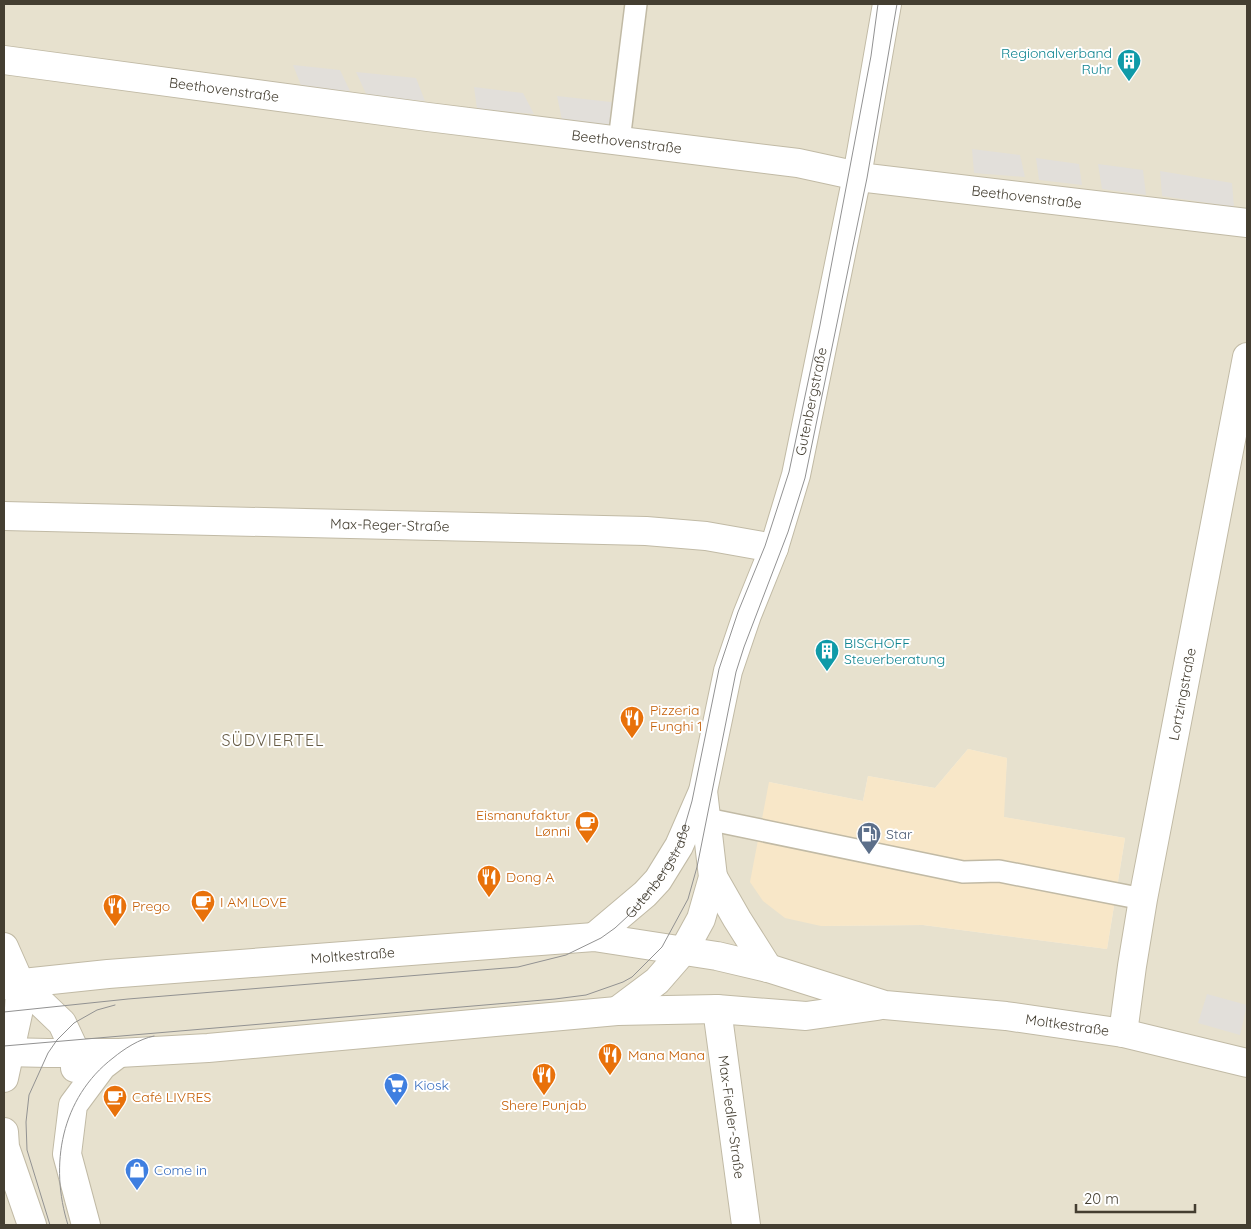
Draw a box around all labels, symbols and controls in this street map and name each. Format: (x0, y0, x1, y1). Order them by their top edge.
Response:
place label: Regionalverband Ruhr (1001, 44, 1113, 78)
building icon: Regionalverband Ruhr (1116, 48, 1142, 82)
street label: Beethovenstraße (168, 73, 280, 106)
street label: Beethovenstraße (571, 126, 683, 157)
street label: Beethovenstraße (971, 181, 1083, 212)
street label: Gutenbergstraße (791, 346, 831, 457)
street label: Max-Reger-Straße (330, 515, 450, 535)
place label: BISCHOFF Steuerberatung (844, 634, 945, 668)
building icon: BISCHOFF Steuerberatung (814, 638, 840, 672)
street label: Lortzingstraße (1165, 646, 1200, 742)
place label: Pizzeria Funghi 1 (650, 701, 702, 735)
restaurant icon: Pizzeria Funghi 1 (619, 705, 645, 739)
district label: SÜDVIERTEL (221, 730, 325, 750)
place label: Eismanufaktur Lønni (476, 806, 571, 840)
cafe icon: Eismanufaktur Lønni (574, 810, 600, 844)
street label: Gutenbergstraße (621, 821, 694, 922)
fuel station icon: Star (856, 821, 882, 855)
place label: Star (886, 825, 913, 843)
restaurant icon: Dong A (476, 864, 502, 898)
place label: Dong A (506, 868, 554, 886)
cafe icon: I AM LOVE (190, 889, 216, 923)
restaurant icon: Prego (102, 893, 128, 927)
place label: I AM LOVE (220, 893, 287, 911)
place label: Prego (132, 897, 170, 915)
street label: Moltkestraße (310, 943, 396, 968)
street label: Moltkestraße (1024, 1010, 1111, 1040)
restaurant icon: Mana Mana (597, 1042, 623, 1076)
place label: Mana Mana (628, 1046, 705, 1064)
street label: Max-Fiedler-Straße (714, 1054, 749, 1180)
restaurant icon: Shere Punjab (531, 1062, 557, 1096)
supermarket icon: Kiosk (383, 1072, 409, 1106)
place label: Kiosk (414, 1076, 449, 1094)
cafe icon: Café LIVRES (102, 1084, 128, 1118)
place label: Café LIVRES (132, 1088, 211, 1106)
place label: Shere Punjab (501, 1096, 587, 1114)
shop icon: Come in (124, 1157, 150, 1191)
place label: Come in (154, 1161, 207, 1179)
scale bar (1076, 1182, 1195, 1214)
text: 20 m (1084, 1189, 1119, 1208)

